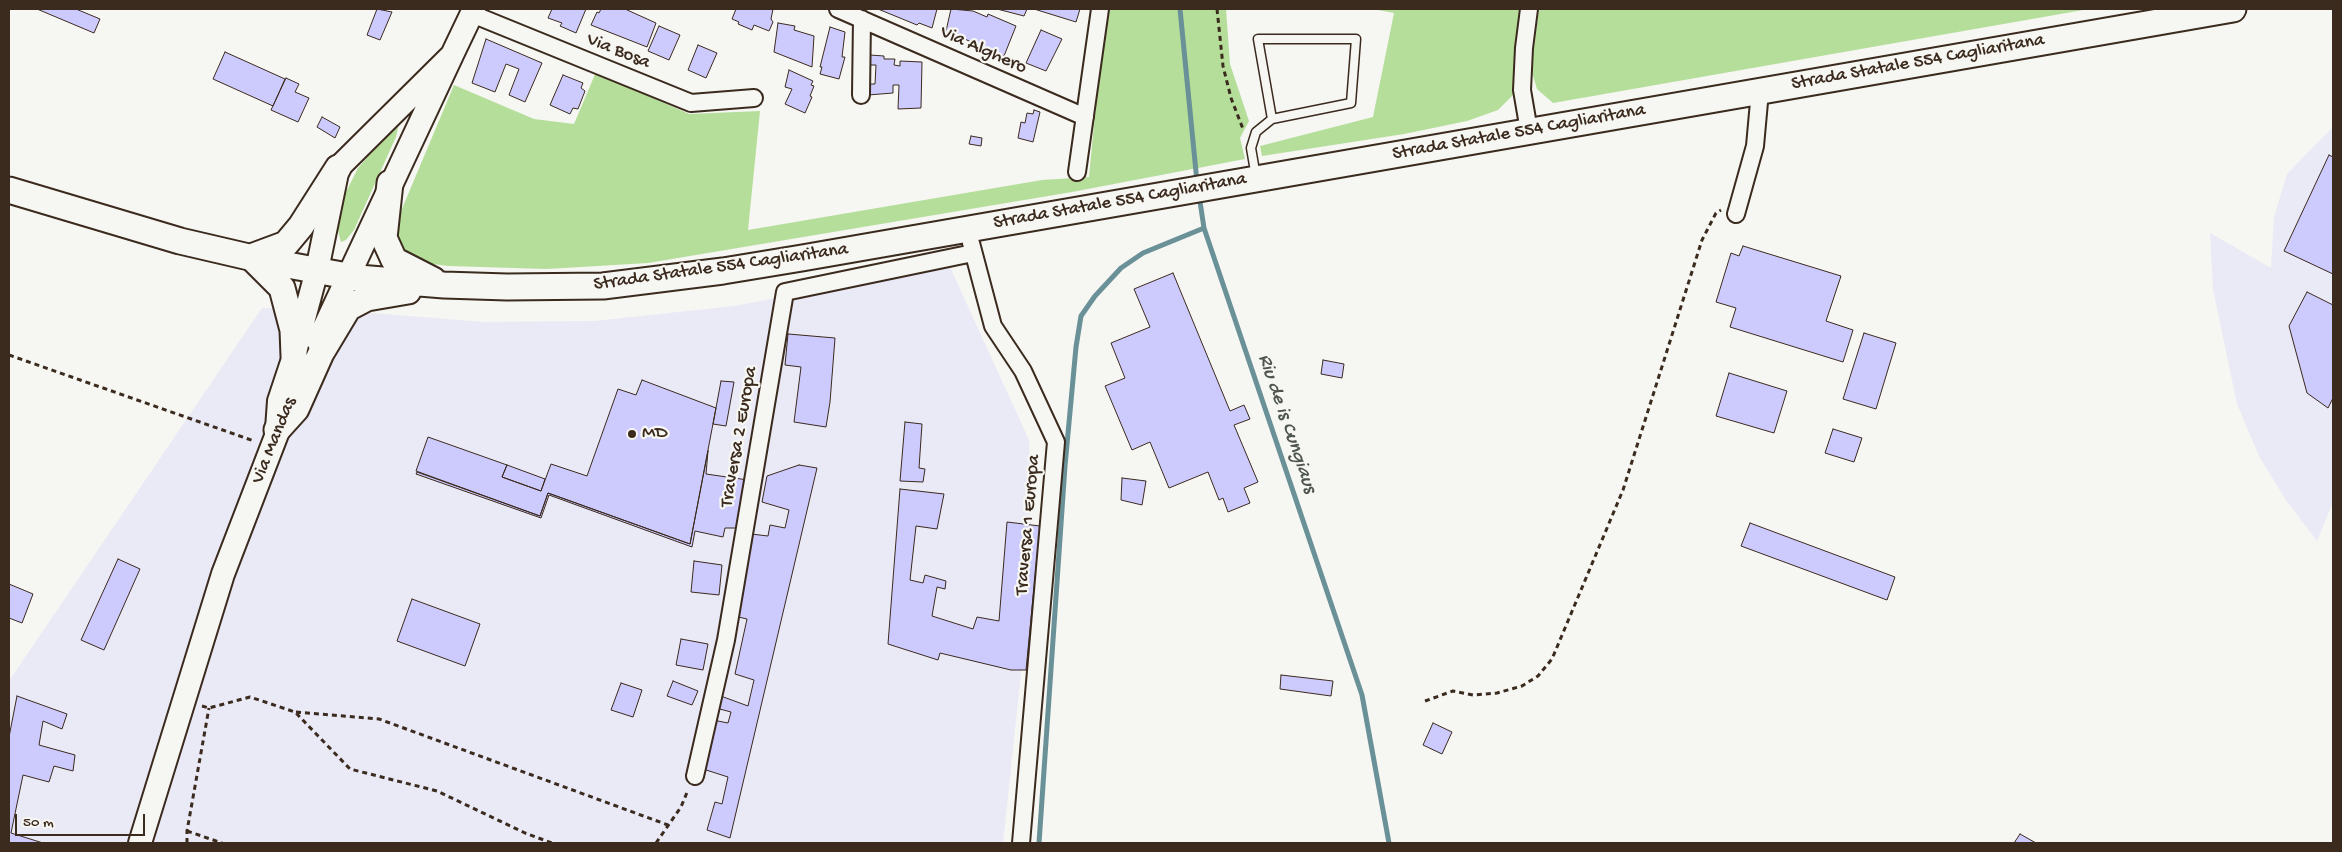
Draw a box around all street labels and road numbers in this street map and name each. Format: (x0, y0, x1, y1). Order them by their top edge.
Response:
street label: Via Alghero (936, 22, 1030, 80)
street label: Via Bosa (583, 29, 653, 75)
street label: Strada Statale 554 Cagliaritana (1790, 29, 2046, 97)
street label: Strada Statale 554 Cagliaritana (1391, 99, 1647, 167)
street label: Strada Statale 554 Cagliaritana (992, 168, 1248, 236)
street label: Strada Statale 554 Cagliaritana (592, 239, 850, 297)
street label: Traversa 2 Europa (716, 365, 764, 509)
street label: Via Mandas (247, 394, 303, 488)
street label: Traversa 1 Europa (1012, 454, 1046, 596)

